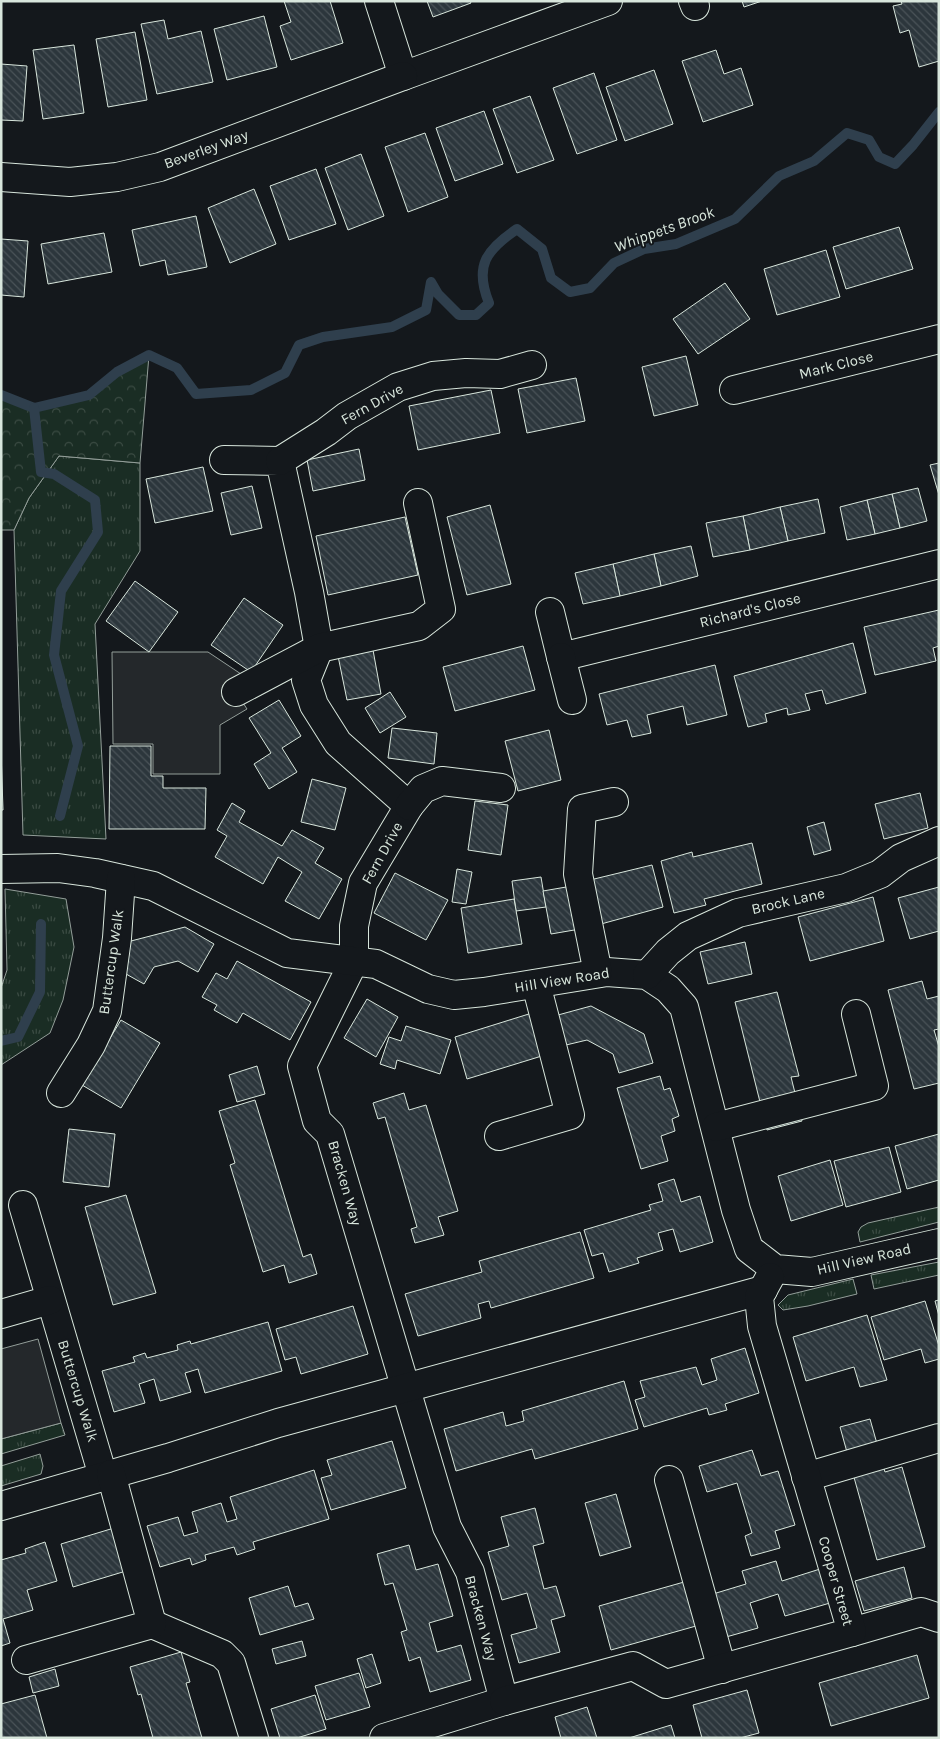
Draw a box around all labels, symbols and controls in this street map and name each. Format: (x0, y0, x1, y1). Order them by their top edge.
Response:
street label: Beverley Way (161, 125, 251, 173)
water label: Whippets Brook (611, 202, 717, 256)
street label: Mark Close (797, 347, 875, 383)
street label: Fern Drive (338, 380, 406, 428)
street label: Richard's Close (698, 589, 802, 631)
street label: Fern Drive (358, 819, 406, 887)
street label: Brock Lane (750, 884, 826, 918)
street label: Buttercup Walk (95, 908, 127, 1016)
street label: Hill View Road (513, 964, 611, 996)
street label: Bracken Way (324, 1138, 366, 1228)
street label: Hill View Road (815, 1239, 913, 1279)
street label: Buttercup Walk (54, 1338, 102, 1444)
street label: Cooper Street (815, 1534, 857, 1628)
street label: Bracken Way (461, 1573, 501, 1663)

